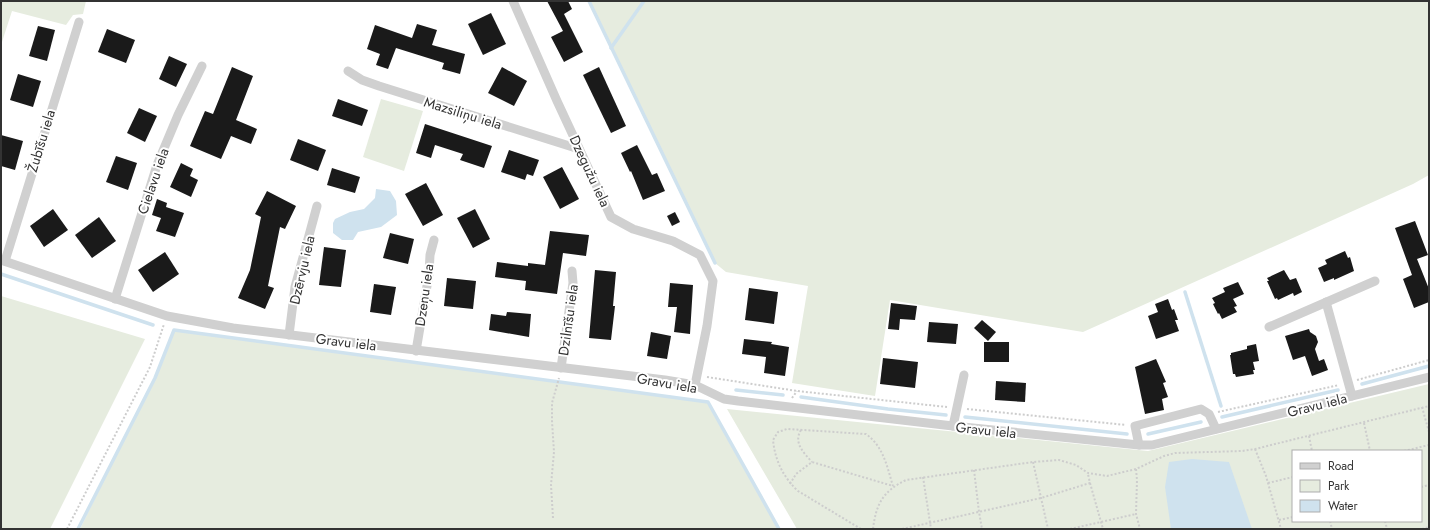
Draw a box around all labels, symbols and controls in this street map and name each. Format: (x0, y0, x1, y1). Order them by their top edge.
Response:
street label: Mazsiliņu iela (421, 92, 504, 135)
street label: Žubīšu iela (22, 107, 60, 175)
street label: Dzegužu iela (565, 132, 615, 210)
street label: Cielavu iela (132, 145, 174, 217)
street label: Dzērvju iela (284, 234, 320, 306)
street label: Dzeņu iela (410, 263, 439, 328)
street label: Dzilnīšu iela (553, 283, 583, 357)
street label: Gravu iela (315, 328, 377, 356)
street label: Gravu iela (635, 368, 699, 398)
street label: Gravu iela (1285, 388, 1349, 422)
street label: Gravu iela (955, 417, 1017, 443)
legend (1292, 450, 1422, 522)
text: Road (1328, 457, 1354, 475)
text: Park (1328, 477, 1350, 495)
text: Water (1328, 497, 1359, 515)

